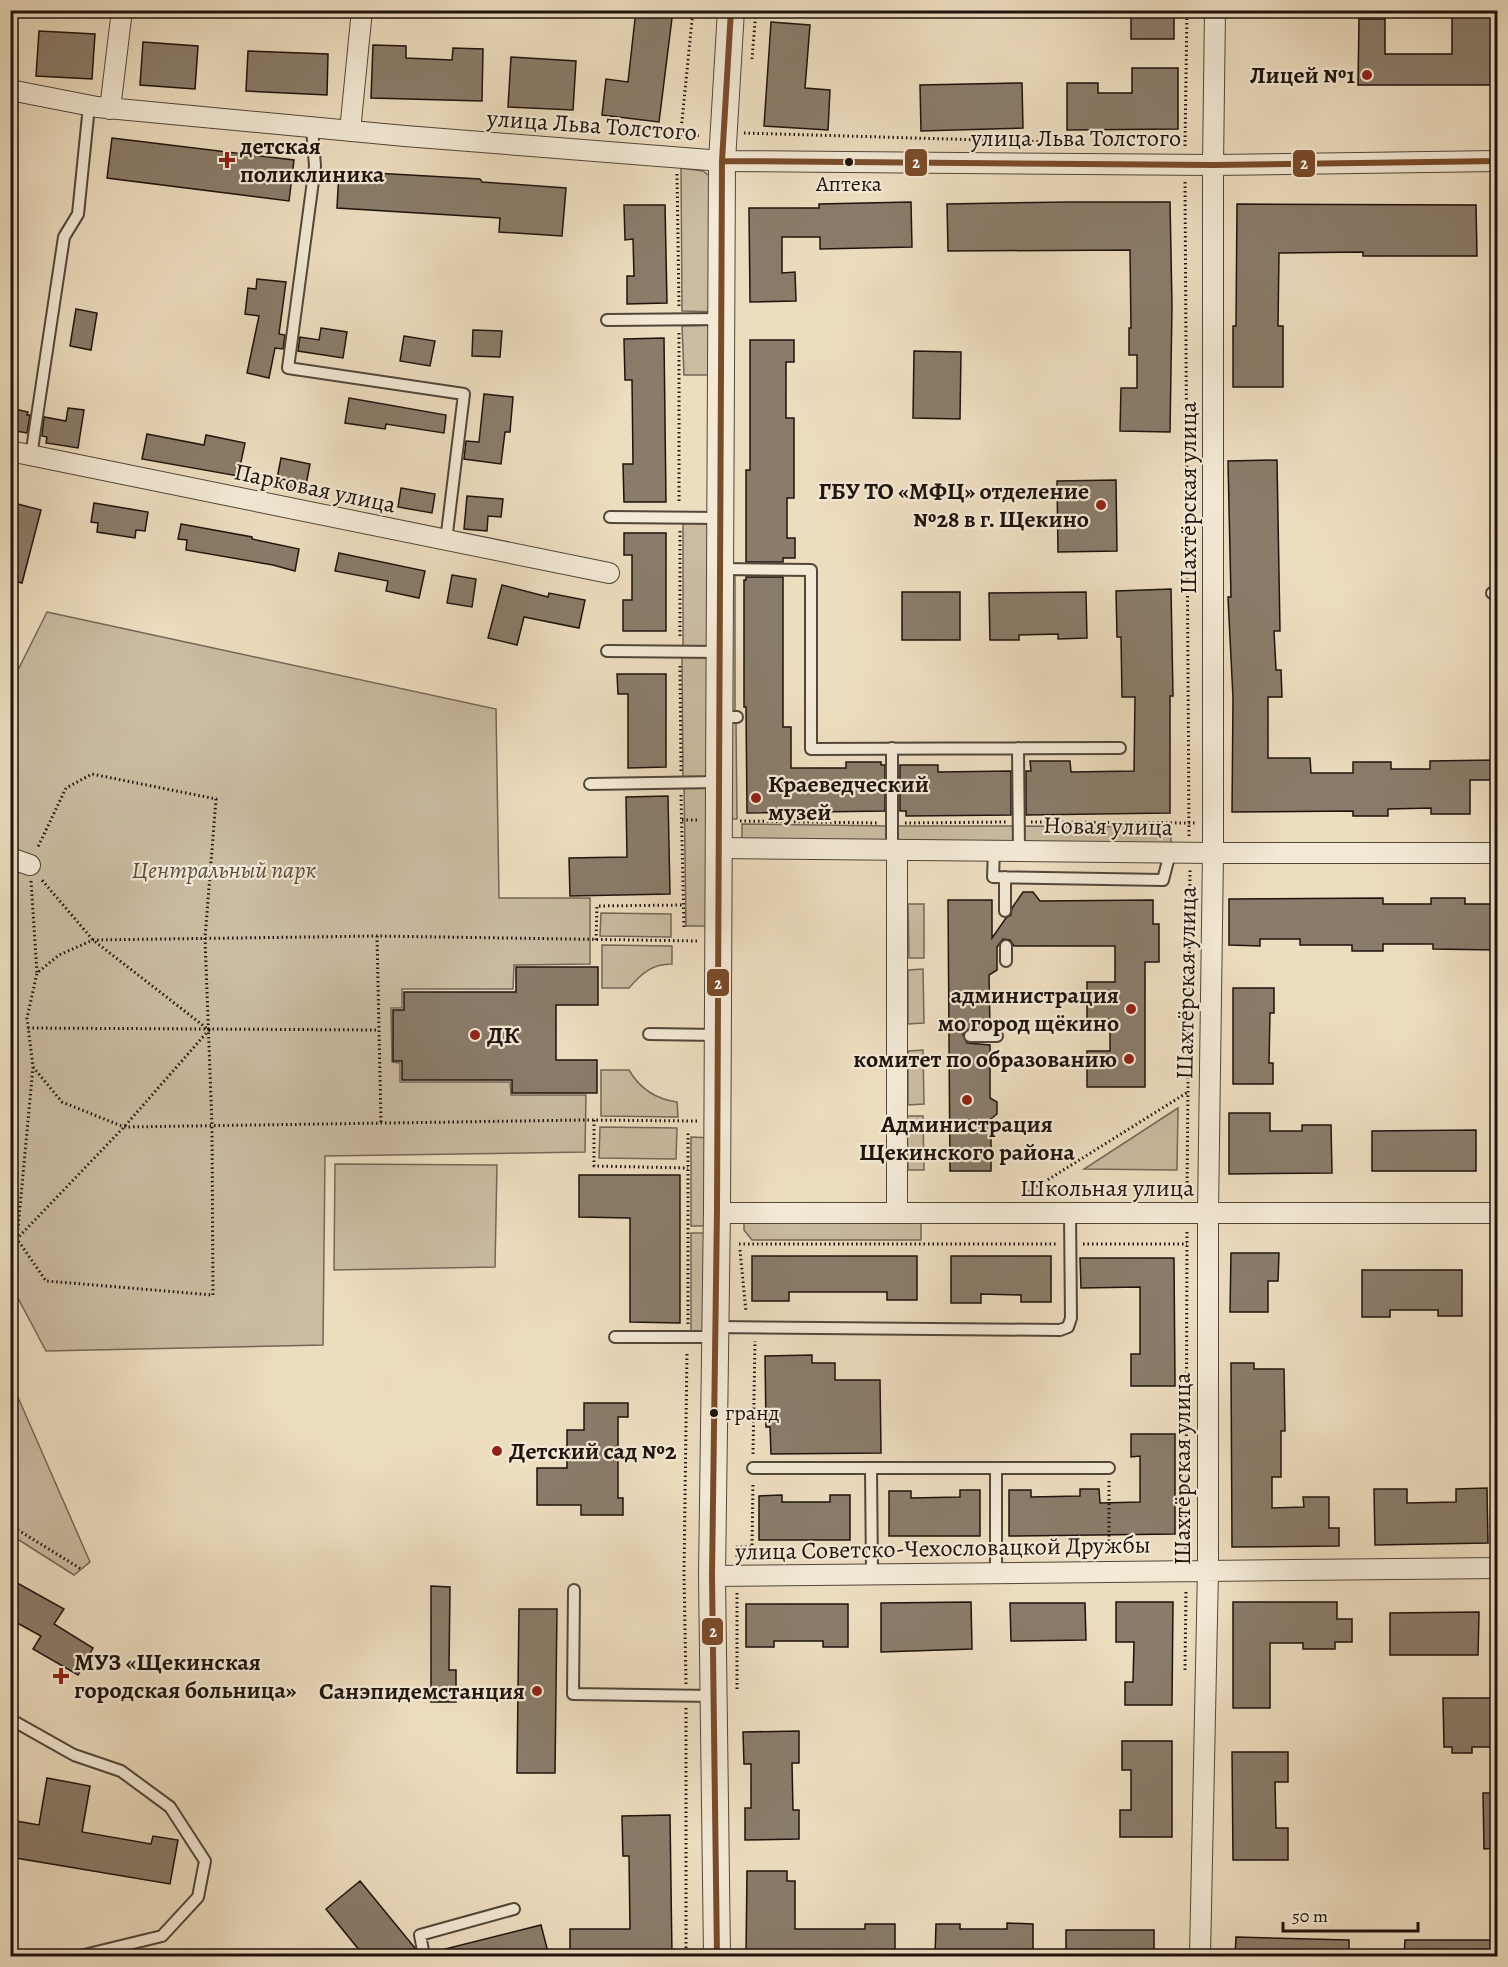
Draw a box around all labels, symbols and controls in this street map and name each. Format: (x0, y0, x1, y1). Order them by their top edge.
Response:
place label: Лицей №1 (1250, 59, 1355, 91)
marker: Лицей №1 (1360, 68, 1374, 82)
street label: улица Льва Толстого (485, 102, 698, 148)
street label: улица Льва Толстого (970, 122, 1181, 154)
place label: детская поликлиника (239, 130, 385, 190)
line badge: 2 (904, 148, 928, 177)
line badge: 2 (1292, 149, 1316, 178)
marker: детская поликлиника (218, 151, 236, 169)
text: 2 (912, 152, 920, 174)
text: 2 (1300, 153, 1308, 175)
marker: Аптека (843, 156, 855, 168)
place label: Аптека (815, 169, 883, 199)
street label: Шахтёрская улица (1172, 401, 1204, 595)
street label: Парковая улица (231, 455, 399, 521)
place label: ГБУ ТО «МФЦ» отделение №28 в г. Щекино (818, 475, 1089, 535)
marker: ГБУ ТО «МФЦ» отделение №28 в г. Щекино (1094, 498, 1108, 512)
place label: Краеведческий музей (768, 768, 929, 828)
marker: Краеведческий музей (749, 791, 763, 805)
street label: Новая улица (1043, 809, 1173, 843)
park label: Центральный парк (132, 854, 316, 886)
street label: Шахтёрская улица (1168, 886, 1204, 1080)
line badge: 2 (706, 968, 730, 997)
text: 2 (714, 973, 722, 995)
place label: администрация мо город щёкино (938, 979, 1119, 1039)
marker: администрация мо город щёкино (1124, 1002, 1138, 1016)
place label: ДК (487, 1019, 519, 1051)
marker: ДК (468, 1028, 482, 1042)
place label: комитет по образованию (853, 1043, 1117, 1075)
marker: комитет по образованию (1122, 1052, 1136, 1066)
marker: Администрация Щекинского района (960, 1093, 974, 1107)
place label: Администрация Щекинского района (859, 1108, 1076, 1168)
street label: Школьная улица (1020, 1172, 1194, 1204)
street label: Шахтёрская улица (1166, 1372, 1198, 1566)
place label: гранд (725, 1398, 780, 1428)
marker: гранд (708, 1407, 720, 1419)
place label: Детский сад №2 (509, 1435, 677, 1467)
marker: Детский сад №2 (490, 1444, 504, 1458)
street label: улица Советско-Чехословацкой Дружбы (734, 1528, 1151, 1568)
line badge: 2 (701, 1617, 724, 1646)
text: 2 (709, 1621, 717, 1643)
place label: МУЗ «Щекинская городская больница» (74, 1646, 297, 1706)
marker: МУЗ «Щекинская городская больница» (52, 1667, 70, 1685)
place label: Санэпидемстанция (319, 1675, 525, 1707)
marker: Санэпидемстанция (530, 1684, 544, 1698)
scale bar (1283, 1895, 1418, 1933)
text: 50 m (1292, 1904, 1328, 1928)

